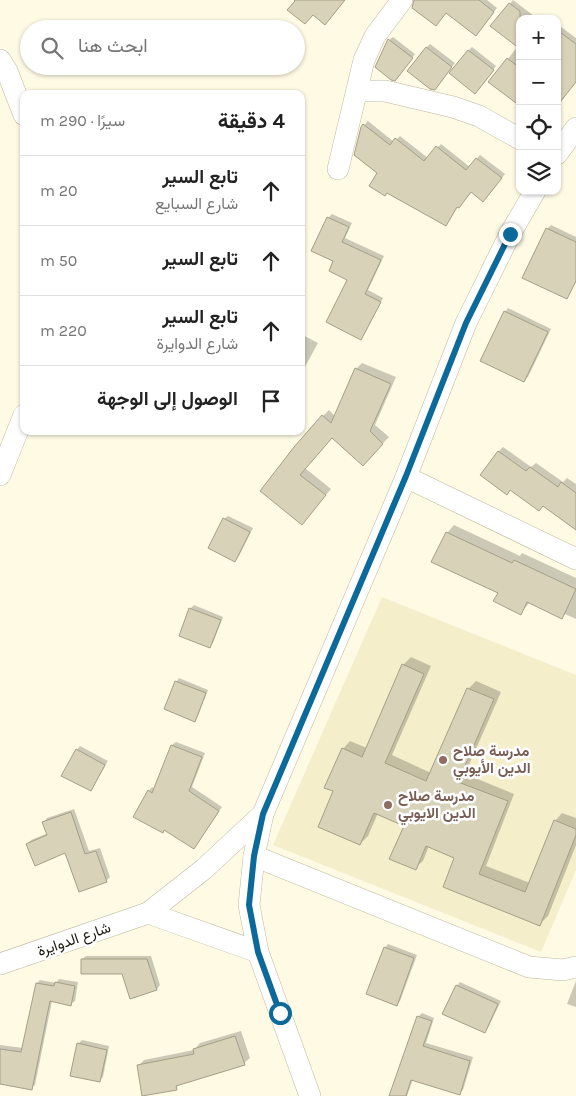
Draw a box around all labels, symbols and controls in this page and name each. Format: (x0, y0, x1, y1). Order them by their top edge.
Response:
map controls (516, 15, 561, 195)
button: + (516, 15, 561, 60)
search box (20, 20, 305, 75)
icon: search (38, 34, 66, 62)
text: ابحث هنا (78, 35, 148, 57)
button: − (516, 60, 561, 105)
button: locate (516, 105, 561, 150)
text: 4 دقيقة (218, 109, 285, 133)
text: سيرًا · 290 m (40, 111, 125, 130)
button: layers (516, 150, 561, 195)
text: تابع السير (162, 166, 238, 188)
icon: ahead (257, 177, 285, 205)
text: 20 m (40, 181, 78, 200)
text: شارع السبايع (155, 194, 238, 213)
route end (499, 223, 522, 246)
icon: ahead (257, 247, 285, 275)
text: تابع السير (162, 248, 238, 270)
text: 50 m (40, 251, 77, 270)
text: تابع السير (162, 306, 238, 328)
icon: ahead (257, 317, 285, 345)
text: 220 m (40, 321, 87, 340)
text: شارع الدوايرة (156, 334, 238, 353)
icon: arrive (257, 387, 285, 415)
text: الوصول إلى الوجهة (97, 388, 238, 410)
place label: مدرسة صلاح الدين الأيوبي (453, 742, 531, 781)
marker: مدرسة صلاح الدين الأيوبي (437, 754, 449, 766)
place label: مدرسة صلاح الدين الايوبي (398, 787, 476, 826)
marker: مدرسة صلاح الدين الايوبي (382, 799, 394, 811)
street label: شارع الدوايرة (35, 918, 114, 962)
route start (269, 1002, 292, 1025)

